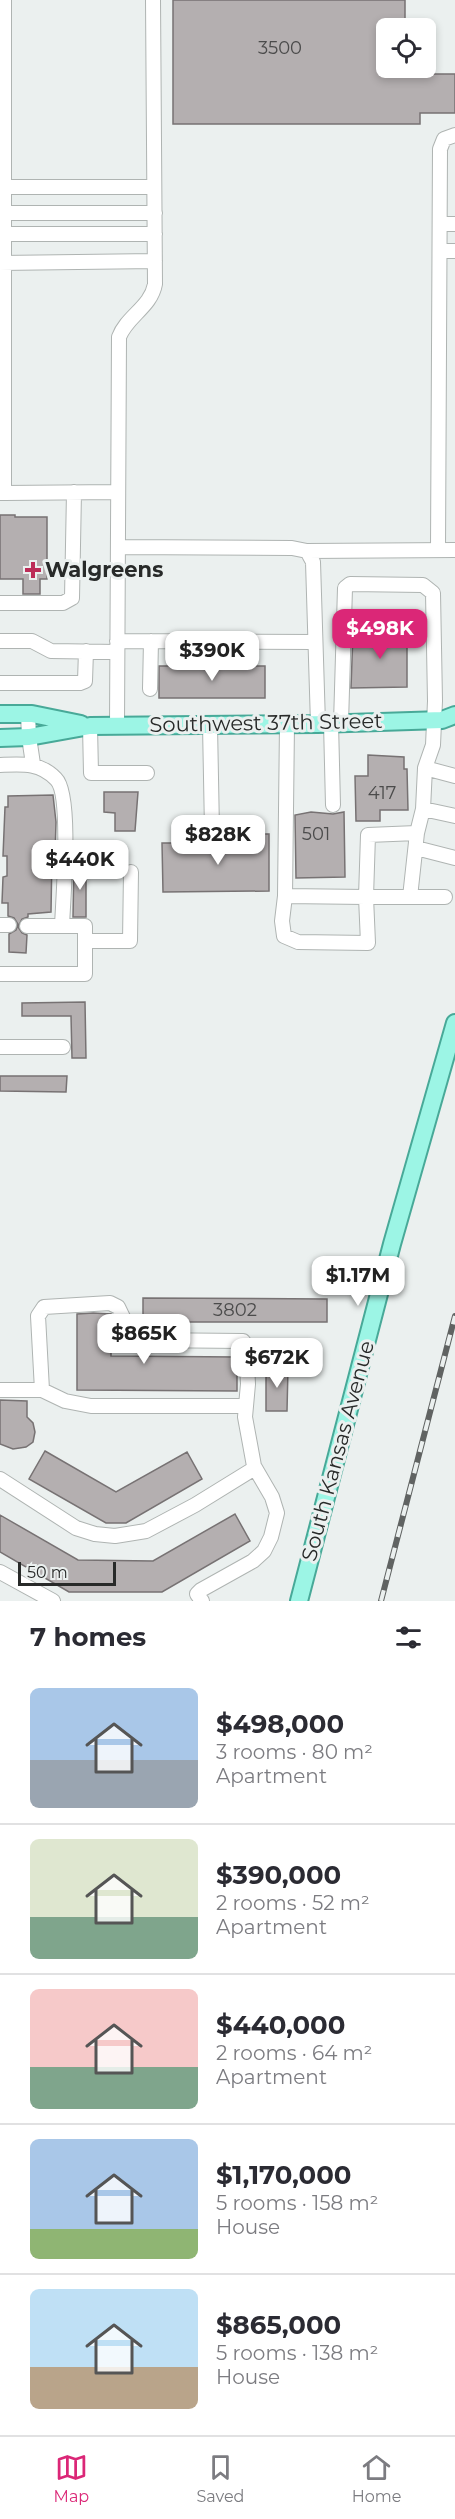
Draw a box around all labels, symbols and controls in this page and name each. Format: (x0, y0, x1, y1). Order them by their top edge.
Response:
map controls (376, 18, 436, 78)
button: locate (376, 18, 436, 78)
house number: 3500 (258, 37, 302, 59)
place label: Walgreens (45, 557, 163, 582)
marker: Walgreens (26, 563, 40, 577)
pin: $498K (338, 609, 422, 660)
text: $498K (346, 616, 414, 640)
pin: $390K (170, 631, 254, 682)
text: $390K (179, 638, 245, 662)
street label: Southwest 37th Street (149, 708, 383, 737)
house number: 417 (368, 782, 396, 804)
pin: $828K (176, 815, 260, 866)
text: $828K (185, 822, 251, 846)
house number: 501 (302, 823, 330, 845)
pin: $440K (38, 840, 122, 891)
text: $440K (46, 847, 114, 871)
pin: $1.17M (309, 1256, 407, 1307)
text: $1.17M (326, 1263, 390, 1287)
house number: 3802 (213, 1299, 257, 1321)
pin: $865K (102, 1314, 186, 1365)
text: $865K (111, 1321, 177, 1345)
pin: $672K (235, 1338, 319, 1389)
street label: South Kansas Avenue (296, 1338, 379, 1564)
text: $672K (245, 1345, 309, 1369)
scale bar (18, 1559, 116, 1586)
text: 50 m (27, 1563, 68, 1582)
text: 7 homes (30, 1621, 146, 1653)
icon: filters (392, 1621, 425, 1654)
text: $498,000 (216, 1708, 344, 1740)
icon: home (78, 1712, 150, 1784)
text: 3 rooms · 80 m² (216, 1740, 373, 1764)
text: Apartment (216, 1764, 327, 1788)
text: $390,000 (216, 1859, 341, 1891)
icon: home (78, 1863, 150, 1935)
text: 2 rooms · 52 m² (216, 1891, 370, 1915)
text: Apartment (216, 1915, 327, 1939)
text: $440,000 (216, 2009, 345, 2041)
icon: home (78, 2013, 150, 2085)
text: 2 rooms · 64 m² (216, 2041, 372, 2065)
text: Apartment (216, 2065, 327, 2089)
text: $1,170,000 (216, 2159, 351, 2191)
icon: home (78, 2163, 150, 2235)
text: 5 rooms · 158 m² (216, 2191, 378, 2215)
text: House (216, 2215, 280, 2239)
text: $865,000 (216, 2309, 341, 2341)
icon: home (78, 2313, 150, 2385)
text: 5 rooms · 138 m² (216, 2341, 378, 2365)
text: House (216, 2365, 280, 2389)
tab: Map (54, 2451, 89, 2506)
tab: Saved (196, 2451, 244, 2506)
tab: Home (352, 2451, 401, 2506)

